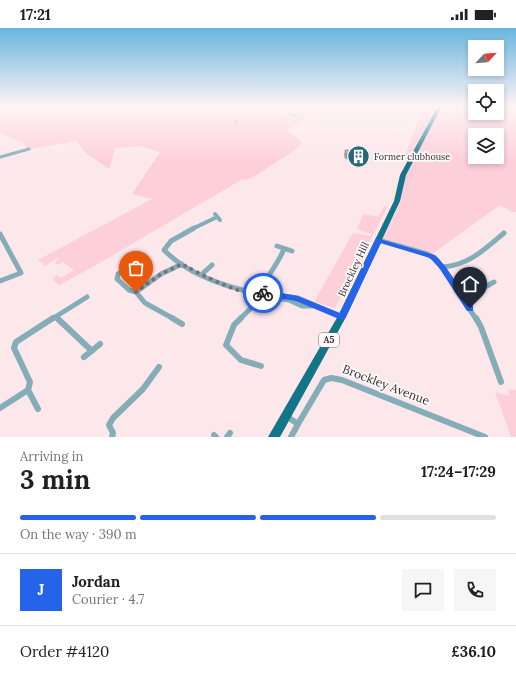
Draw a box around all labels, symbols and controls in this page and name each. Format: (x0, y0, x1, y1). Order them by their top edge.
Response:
text: 17:21 (20, 5, 51, 24)
north arrow (468, 40, 504, 76)
map controls (468, 40, 504, 164)
button: locate (468, 84, 504, 120)
button: layers (468, 128, 504, 164)
building icon: Former clubhouse (345, 144, 371, 170)
place label: Former clubhouse (374, 151, 450, 162)
street label: Brockley Hill (335, 240, 372, 299)
pin (119, 251, 153, 292)
icon: bag (125, 257, 147, 279)
pin (453, 267, 487, 308)
courier (243, 273, 283, 313)
icon: home (459, 273, 481, 295)
icon: bike (252, 282, 274, 304)
road number: A5 (319, 333, 339, 347)
street label: Brockley Avenue (340, 361, 432, 408)
text: Arriving in (20, 448, 83, 465)
text: 17:24–17:29 (421, 462, 496, 481)
text: 3 min (20, 463, 90, 496)
text: On the way · 390 m (20, 526, 137, 543)
button: chat (402, 569, 444, 611)
button: phone (454, 569, 496, 611)
text: Jordan (72, 572, 120, 591)
text: J (38, 580, 44, 599)
text: Courier · 4.7 (72, 591, 144, 608)
text: Order #4120 (20, 642, 109, 661)
text: £36.10 (451, 642, 496, 661)

